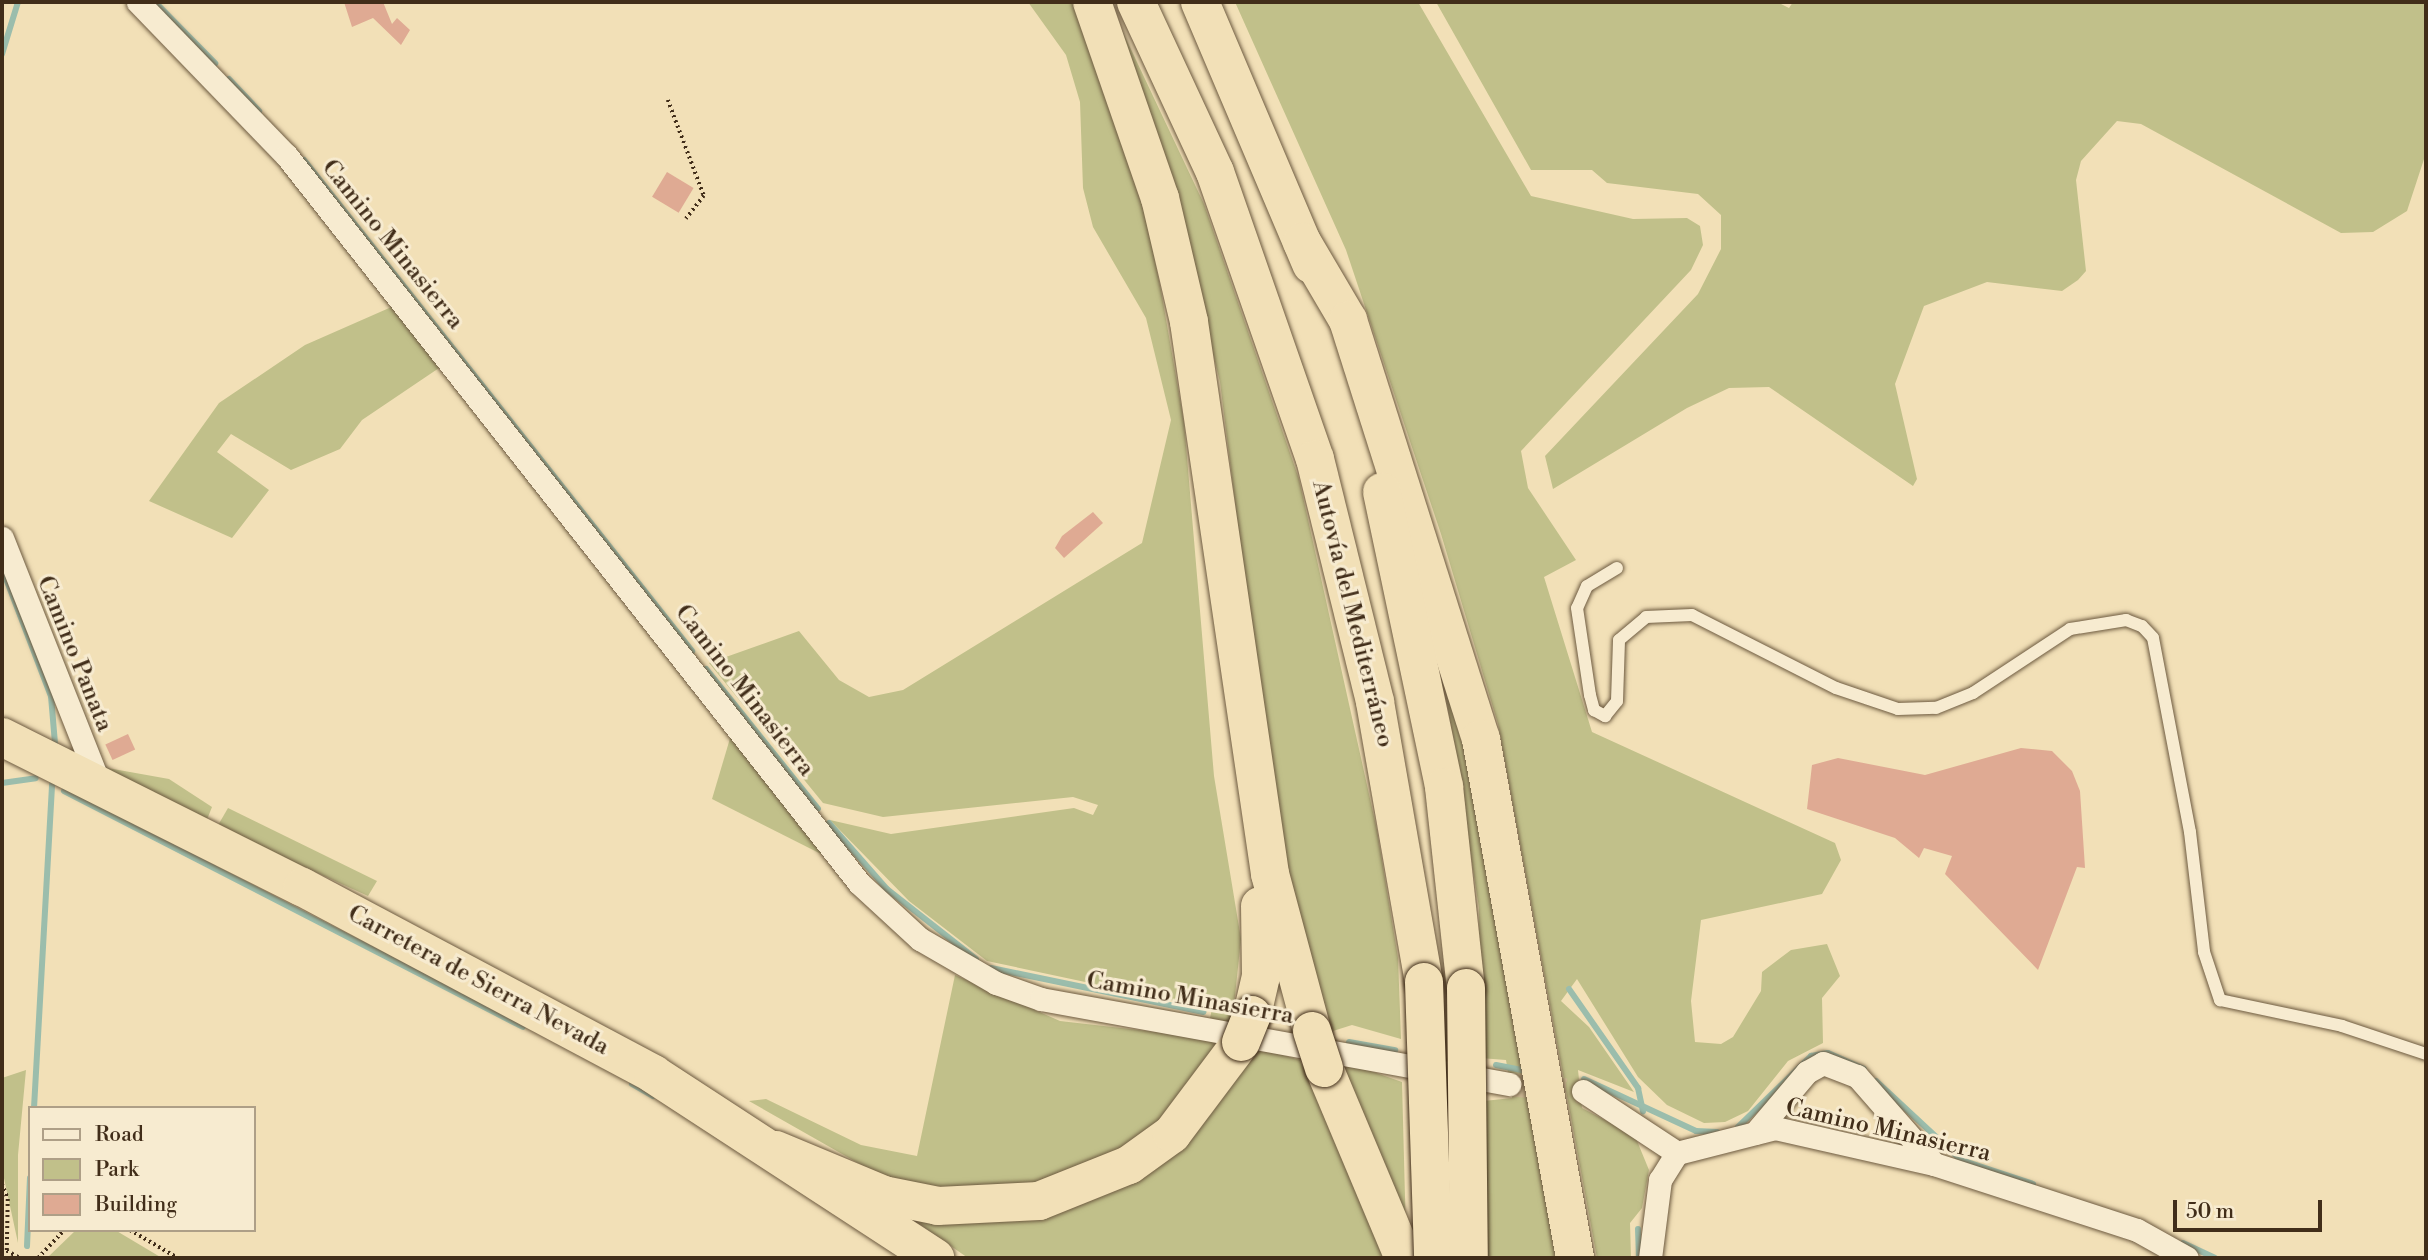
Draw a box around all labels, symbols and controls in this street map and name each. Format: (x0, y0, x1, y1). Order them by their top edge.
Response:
street label: Camino Minasierra (315, 154, 469, 336)
street label: Autovía del Mediterráneo (1305, 478, 1399, 750)
street label: Camino Panata (30, 572, 118, 736)
street label: Camino Minasierra (668, 600, 820, 782)
street label: Carretera de Sierra Nevada (342, 900, 614, 1062)
street label: Camino Minasierra (1084, 967, 1296, 1031)
street label: Camino Minasierra (1783, 1093, 1993, 1169)
legend (28, 1106, 256, 1232)
text: Road (95, 1122, 144, 1148)
text: Park (95, 1157, 139, 1183)
scale bar (2176, 1186, 2325, 1230)
text: Building (95, 1192, 177, 1218)
text: 50 m (2186, 1199, 2234, 1225)

